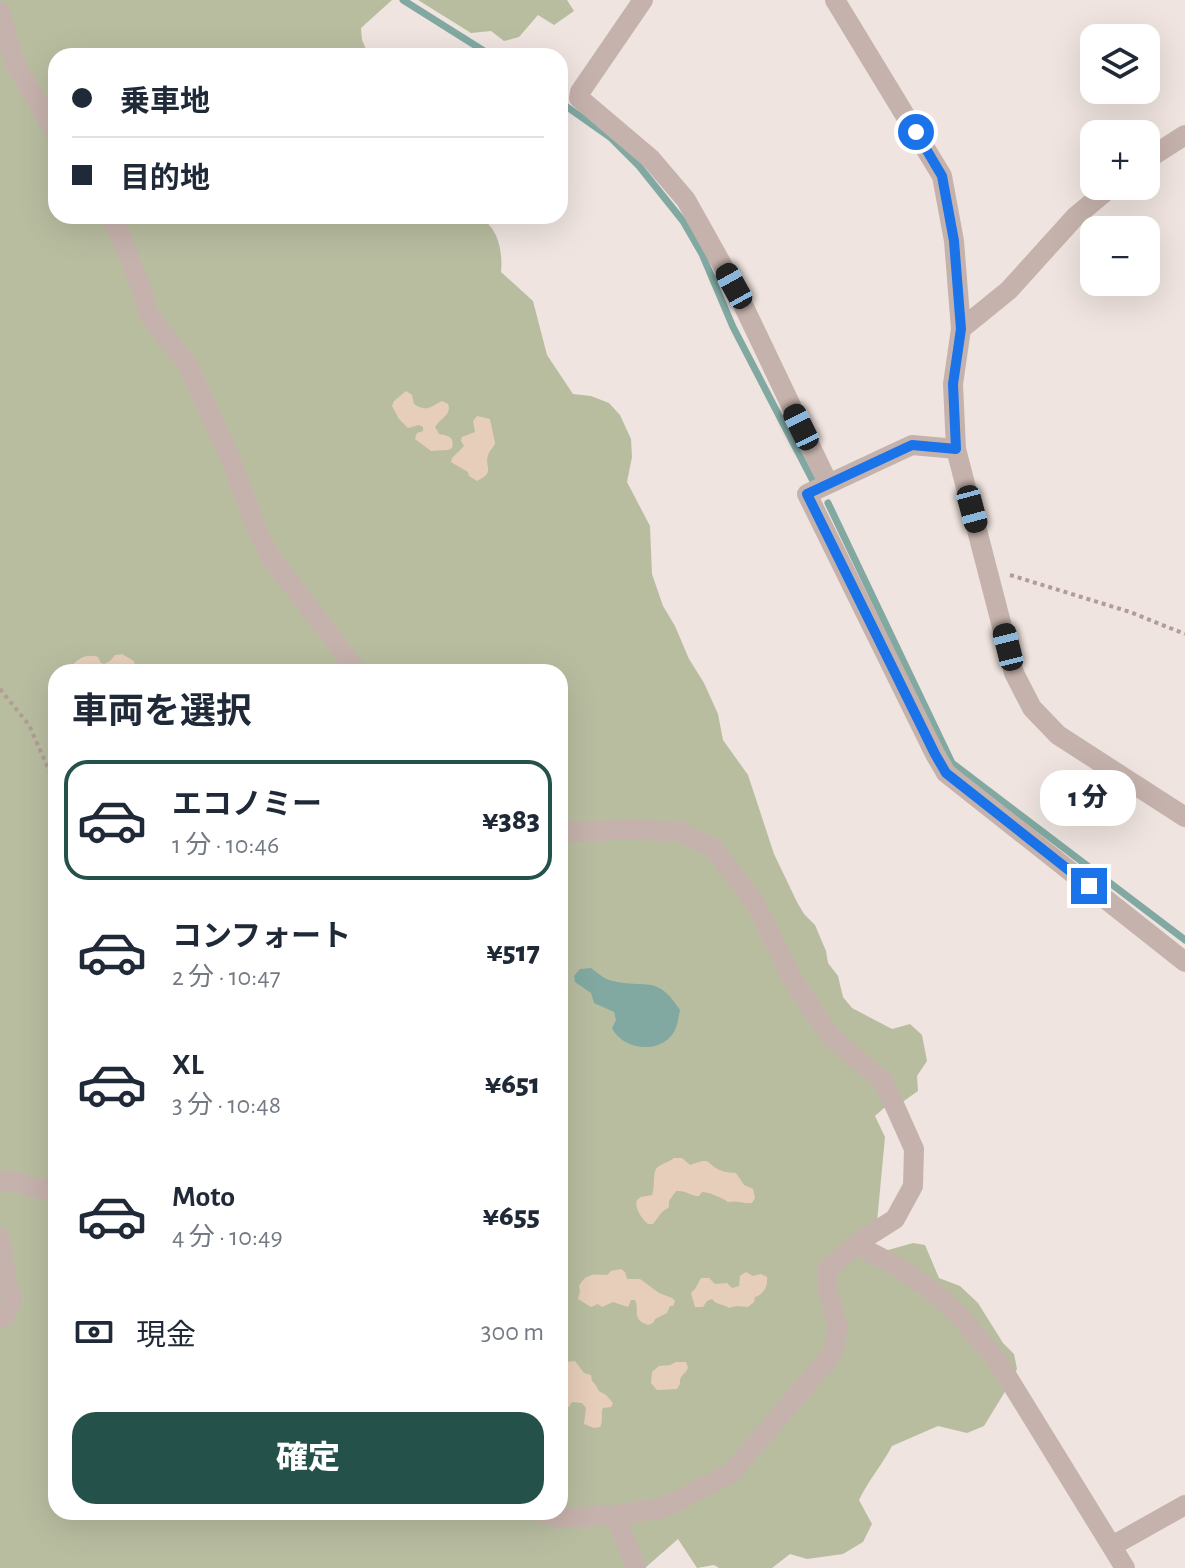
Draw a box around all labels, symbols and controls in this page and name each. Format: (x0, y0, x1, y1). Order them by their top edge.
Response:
map controls (1080, 24, 1160, 296)
button: layers (1080, 24, 1160, 104)
text: 乗車地 (120, 87, 210, 117)
route start (898, 114, 934, 150)
button: + (1080, 120, 1160, 200)
text: 目的地 (120, 164, 210, 194)
button: − (1080, 216, 1160, 296)
car (712, 259, 756, 313)
car (780, 400, 822, 454)
car (954, 483, 990, 535)
car (991, 621, 1025, 673)
text: 車両を選択 (72, 694, 252, 730)
callout: 1 分 (1041, 770, 1137, 826)
icon: car (76, 784, 148, 856)
text: 1 分 (1068, 785, 1108, 811)
text: エコノミー (172, 790, 322, 820)
text: ¥383 (482, 805, 540, 835)
text: 1 分 · 10:46 (172, 832, 279, 858)
route end (1071, 868, 1107, 904)
icon: car (76, 916, 148, 988)
text: コンフォート (172, 922, 351, 952)
text: ¥517 (486, 937, 540, 967)
text: 2 分 · 10:47 (172, 964, 281, 990)
icon: car (76, 1048, 148, 1120)
text: XL (172, 1050, 204, 1080)
text: ¥651 (485, 1069, 540, 1099)
text: 3 分 · 10:48 (172, 1092, 281, 1118)
icon: car (76, 1180, 148, 1252)
text: Moto (172, 1182, 235, 1212)
text: ¥655 (483, 1201, 540, 1231)
text: 4 分 · 10:49 (172, 1224, 283, 1250)
icon: cash (72, 1310, 116, 1354)
text: 300 m (481, 1319, 544, 1345)
text: 現金 (136, 1321, 196, 1351)
button: 確定 (72, 1412, 544, 1504)

